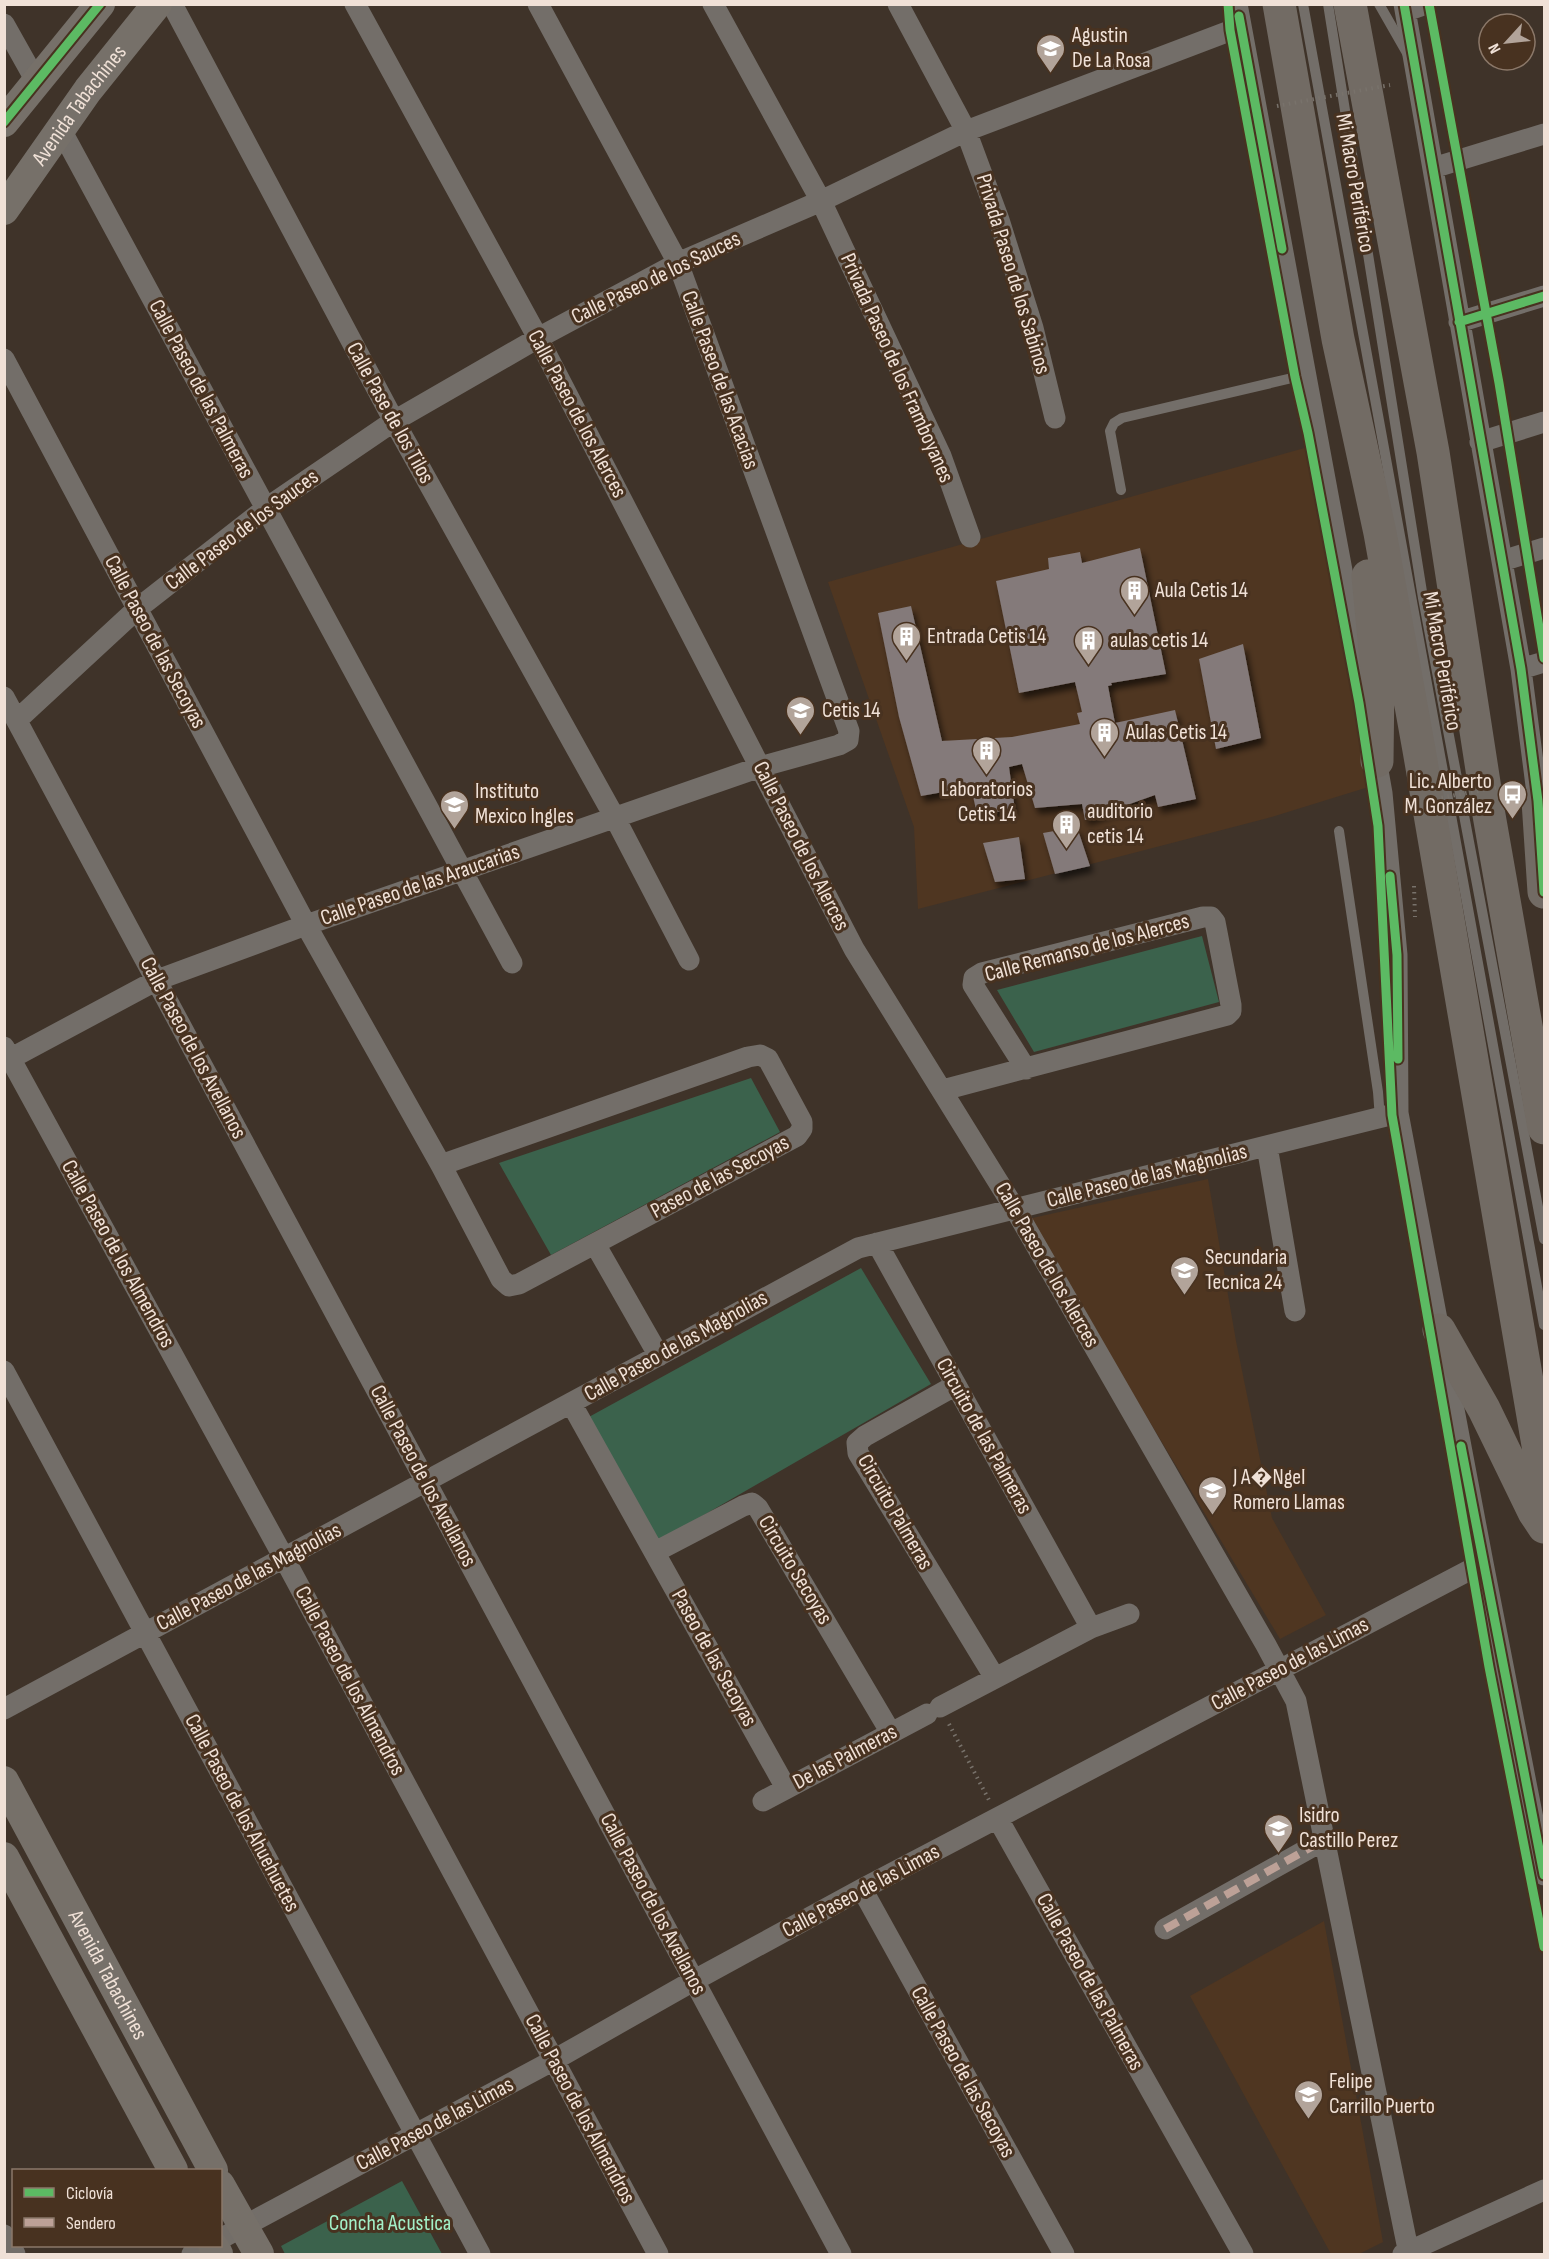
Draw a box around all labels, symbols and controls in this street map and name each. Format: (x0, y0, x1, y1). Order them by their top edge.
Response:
north arrow (1477, 12, 1537, 72)
place label: Agustin De La Rosa (1071, 22, 1151, 74)
school or university icon: Agustin De La Rosa (1035, 32, 1067, 74)
street label: Avenida Tabachines (25, 39, 132, 172)
text: N (1485, 40, 1505, 56)
street label: Mi Macro Periférico (1329, 111, 1381, 255)
street label: Privada Paseo de los Sabinos (970, 171, 1056, 378)
street label: Calle Paseo de los Sauces (567, 225, 745, 331)
street label: Privada Paseo de los Framboyanes (834, 249, 960, 487)
street label: Calle Paseo de las Acacias (675, 287, 765, 473)
street label: Calle Paseo de las Palmeras (142, 295, 260, 483)
street label: Calle Paseo de los Alerces (521, 325, 633, 503)
street label: Calle Pase de los Tilos (340, 338, 440, 488)
street label: Calle Paseo de los Sauces (160, 464, 324, 596)
street label: Calle Paseo de las Secoyas (98, 551, 212, 733)
building icon: Aula Cetis 14 (1118, 574, 1150, 616)
place label: Aula Cetis 14 (1154, 577, 1248, 604)
street label: Mi Macro Periférico (1416, 589, 1468, 733)
building icon: Entrada Cetis 14 (890, 620, 922, 662)
place label: Entrada Cetis 14 (927, 623, 1046, 650)
building icon: aulas cetis 14 (1073, 624, 1105, 666)
place label: aulas cetis 14 (1110, 627, 1208, 654)
school or university icon: Cetis 14 (785, 694, 817, 736)
place label: Cetis 14 (822, 697, 880, 724)
building icon: Aulas Cetis 14 (1089, 716, 1121, 758)
place label: Aulas Cetis 14 (1125, 719, 1227, 746)
building icon: Laboratorios Cetis 14 (971, 734, 1003, 776)
street label: Calle Paseo de los Alerces (747, 757, 855, 935)
place label: Lic. Alberto M. González (1405, 768, 1492, 820)
place label: Laboratorios Cetis 14 (941, 776, 1033, 828)
place label: Instituto Mexico Ingles (475, 778, 574, 830)
bus stop icon: Lic. Alberto M. González (1497, 778, 1529, 820)
school or university icon: Instituto Mexico Ingles (438, 788, 470, 830)
place label: auditorio cetis 14 (1087, 798, 1153, 850)
building icon: auditorio cetis 14 (1050, 808, 1082, 850)
street label: Calle Paseo de las Araucarias (317, 838, 523, 932)
street label: Calle Remanso de los Alerces (982, 908, 1192, 988)
street label: Calle Paseo de los Avellanos (134, 953, 252, 1143)
street label: Paseo de las Secoyas (646, 1129, 794, 1225)
street label: Calle Paseo de las Magnolias (1044, 1138, 1250, 1214)
street label: Calle Paseo de los Almendros (55, 1155, 181, 1353)
street label: Calle Paseo de los Alerces (989, 1178, 1105, 1353)
place label: Secundaria Tecnica 24 (1205, 1244, 1287, 1296)
school or university icon: Secundaria Tecnica 24 (1168, 1254, 1200, 1296)
street label: Calle Paseo de las Magnolias (580, 1284, 772, 1408)
street label: Circuito de las Palmeras (930, 1353, 1038, 1519)
street label: Calle Paseo de los Avellanos (364, 1381, 482, 1571)
street label: Circuito Palmeras (851, 1449, 939, 1575)
place label: J A�Ngel Romero Llamas (1232, 1464, 1345, 1516)
school or university icon: J A�Ngel Romero Llamas (1196, 1474, 1228, 1516)
street label: Circuito Secoyas (752, 1511, 838, 1630)
street label: Calle Paseo de las Magnolias (152, 1517, 346, 1637)
street label: Calle Paseo de los Almendros (289, 1582, 411, 1780)
street label: Paseo de las Secoyas (665, 1585, 763, 1731)
street label: Calle Paseo de las Limas (1207, 1611, 1373, 1717)
street label: Calle Paseo de los Ahuehuetes (178, 1709, 306, 1917)
street label: De las Palmeras (788, 1718, 902, 1796)
place label: Isidro Castillo Perez (1299, 1802, 1398, 1854)
street label: Calle Paseo de los Avellanos (594, 1809, 712, 1999)
school or university icon: Isidro Castillo Perez (1262, 1812, 1294, 1854)
street label: Calle Paseo de las Limas (778, 1838, 944, 1944)
street label: Calle Paseo de las Palmeras (1030, 1889, 1150, 2075)
street label: Avenida Tabachines (62, 1904, 154, 2044)
street label: Calle Paseo de las Secoyas (905, 1981, 1021, 2163)
street label: Calle Paseo de los Almendros (519, 2010, 641, 2208)
place label: Felipe Carrillo Puerto (1329, 2068, 1435, 2120)
street label: Calle Paseo de las Limas (352, 2071, 518, 2177)
school or university icon: Felipe Carrillo Puerto (1292, 2078, 1324, 2120)
legend (12, 2169, 222, 2247)
text: Ciclovía (66, 2183, 113, 2204)
park label: Concha Acustica (329, 2210, 451, 2237)
text: Sendero (66, 2213, 116, 2234)

